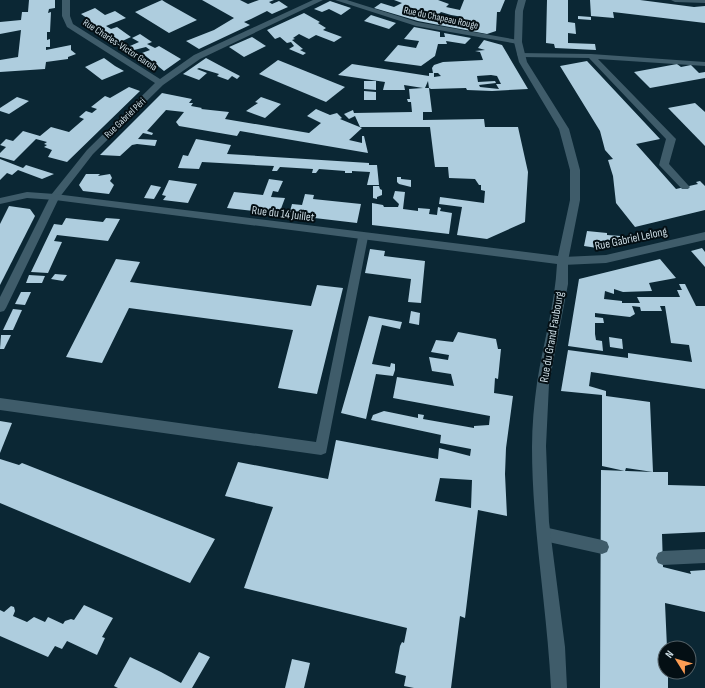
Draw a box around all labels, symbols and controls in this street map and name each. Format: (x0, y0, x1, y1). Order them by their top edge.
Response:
street label: Rue du Chapeau Rouge (403, 4, 479, 32)
street label: Rue Charles-Victor Garola (81, 16, 160, 74)
street label: Rue Gabriel Péri (102, 95, 148, 141)
street label: Rue du 14 Juillet (251, 203, 315, 225)
street label: Rue Gabriel Lelong (593, 224, 669, 254)
street label: Rue du Grand Faubourg (537, 290, 567, 384)
north arrow (657, 640, 697, 680)
text: N (662, 648, 676, 661)

